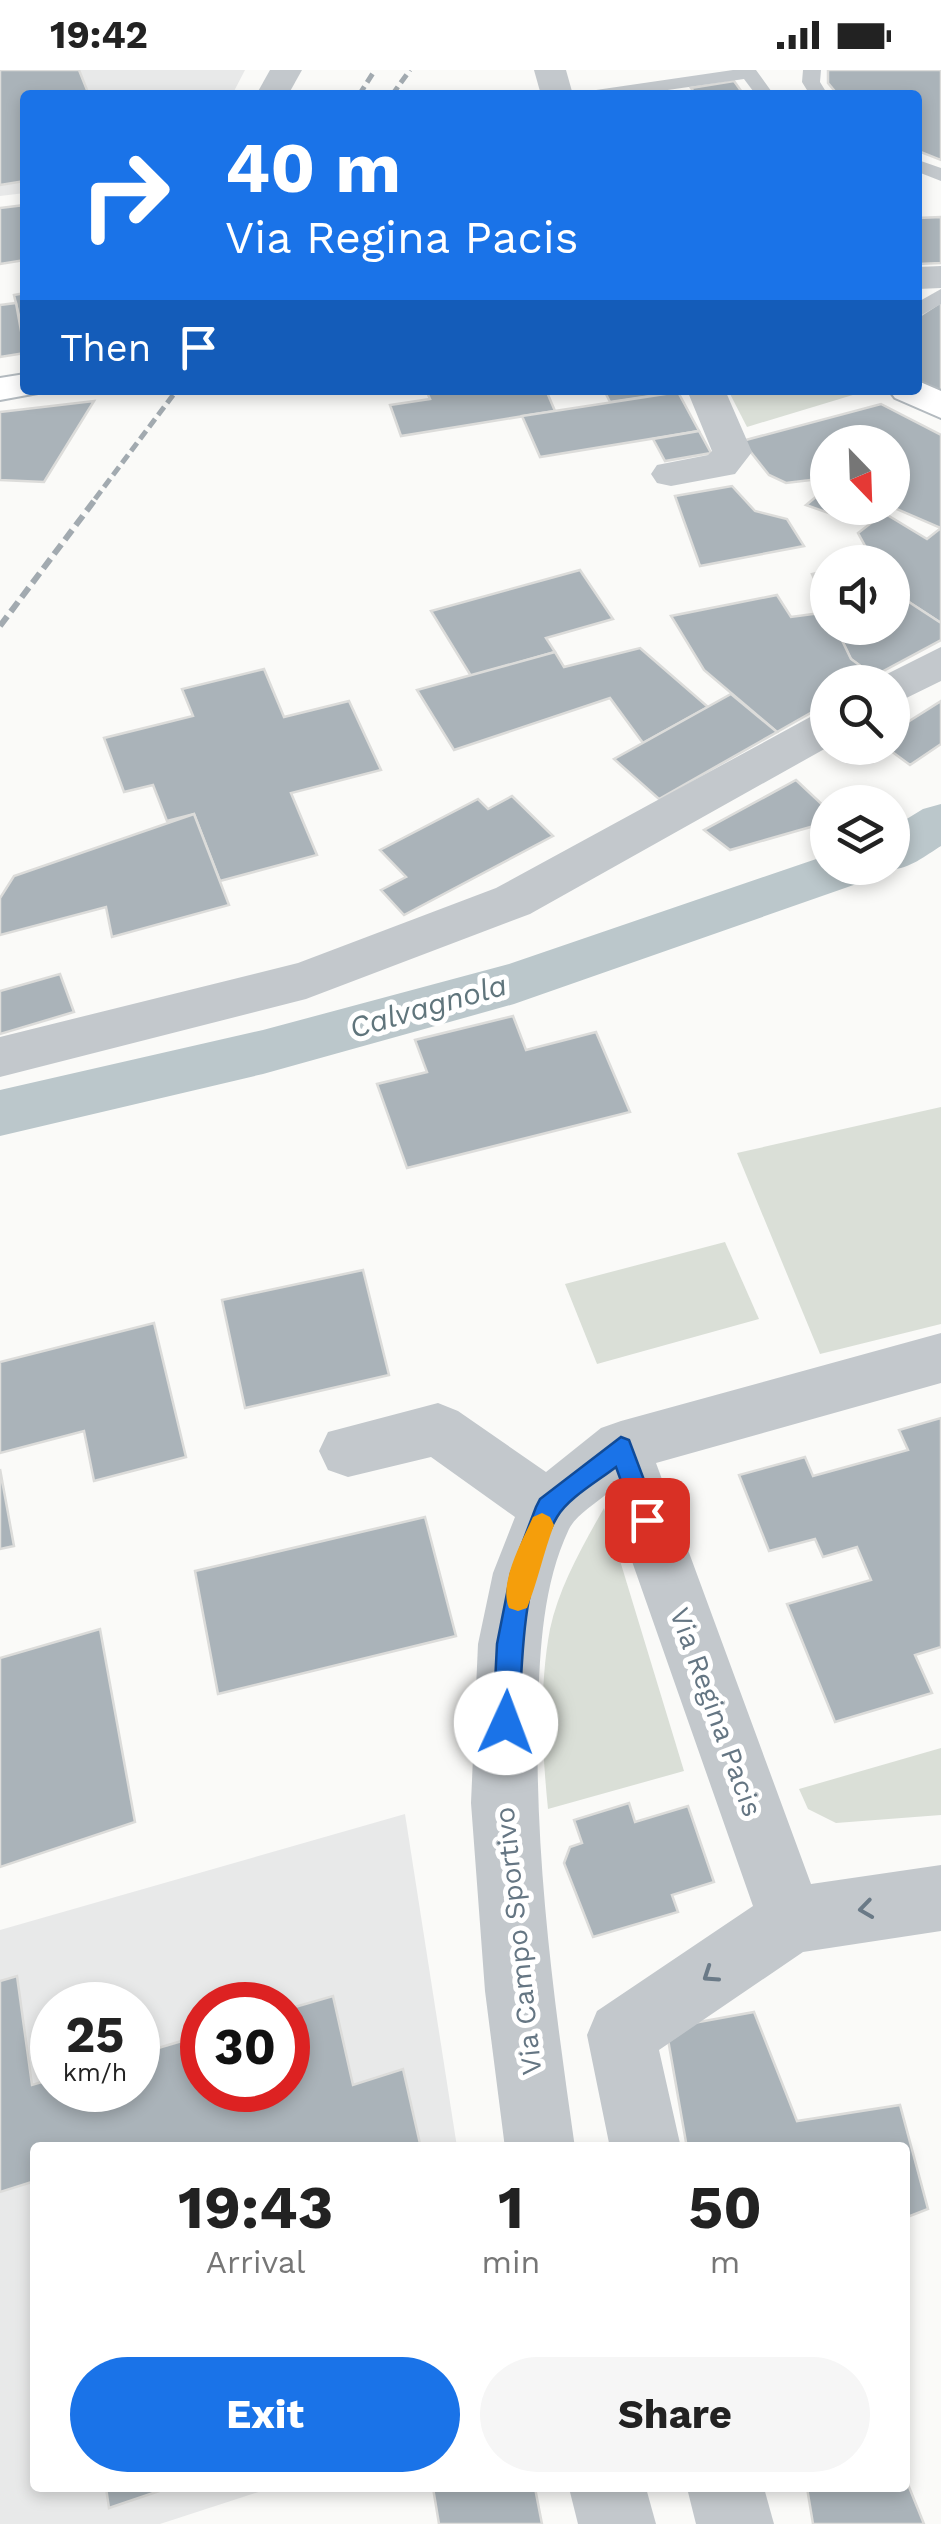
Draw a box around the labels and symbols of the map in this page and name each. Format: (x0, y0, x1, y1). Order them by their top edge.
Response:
north arrow (810, 425, 910, 525)
water label: Calvagnola (345, 967, 511, 1045)
pin (605, 1478, 690, 1563)
street label: Via Regina Pacis (663, 1603, 769, 1821)
position arrow (454, 1671, 558, 1775)
street label: Via Campo Sportivo (488, 1805, 548, 2077)
one-way arrow (858, 1898, 874, 1919)
one-way arrow (702, 1963, 721, 1981)
speed limit sign: 30 (180, 1982, 310, 2112)

